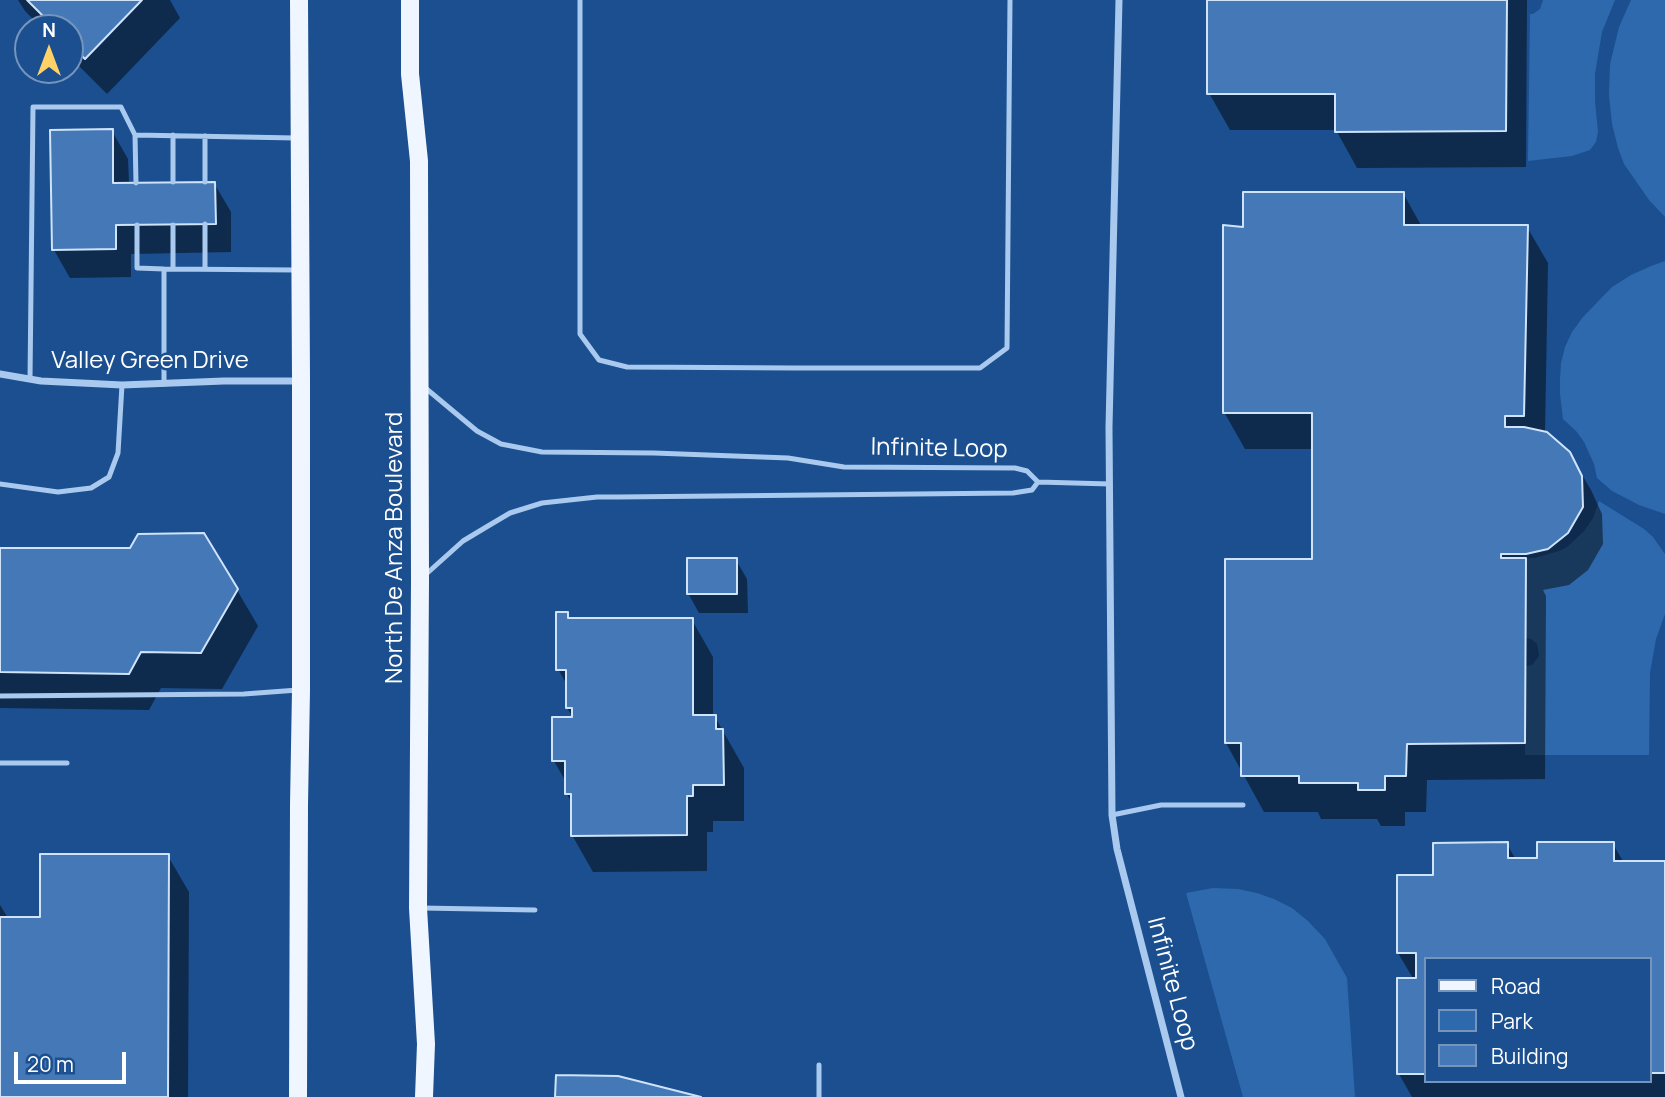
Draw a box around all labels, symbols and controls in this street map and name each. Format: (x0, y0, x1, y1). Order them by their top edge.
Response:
north arrow (14, 14, 84, 84)
text: N (42, 17, 56, 43)
street label: Valley Green Drive (51, 347, 249, 375)
street label: North De Anza Boulevard (381, 412, 409, 684)
street label: Infinite Loop (870, 433, 1008, 465)
street label: Infinite Loop (1140, 914, 1204, 1054)
legend (1424, 957, 1651, 1083)
text: Road (1491, 972, 1541, 1000)
text: Park (1491, 1007, 1533, 1035)
scale bar (18, 1038, 130, 1082)
text: Building (1491, 1042, 1568, 1070)
text: 20 m (27, 1050, 74, 1078)

